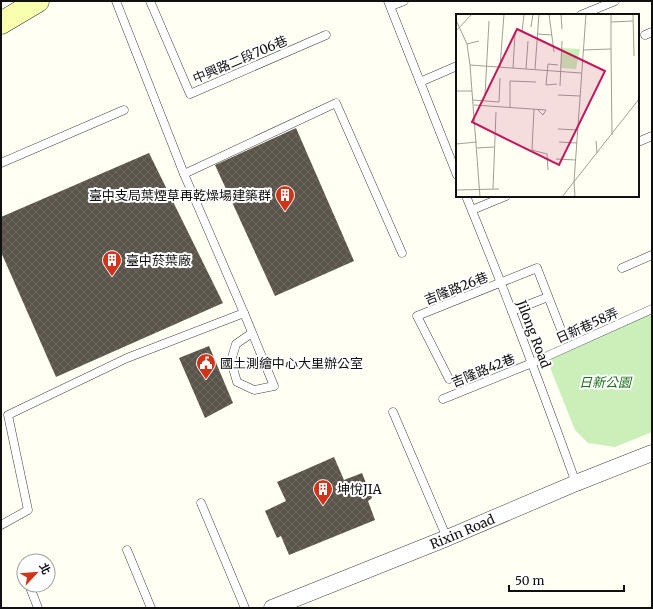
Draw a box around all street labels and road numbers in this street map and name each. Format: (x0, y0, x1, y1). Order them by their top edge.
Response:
street label: 中興路二段706巷 (190, 32, 290, 87)
street label: 吉隆路26巷 (422, 268, 491, 308)
street label: Jilong Road (512, 297, 554, 371)
street label: 日新巷58弄 (553, 304, 621, 347)
street label: 吉隆路42巷 (449, 350, 517, 391)
street label: Rixin Road (427, 511, 497, 553)

